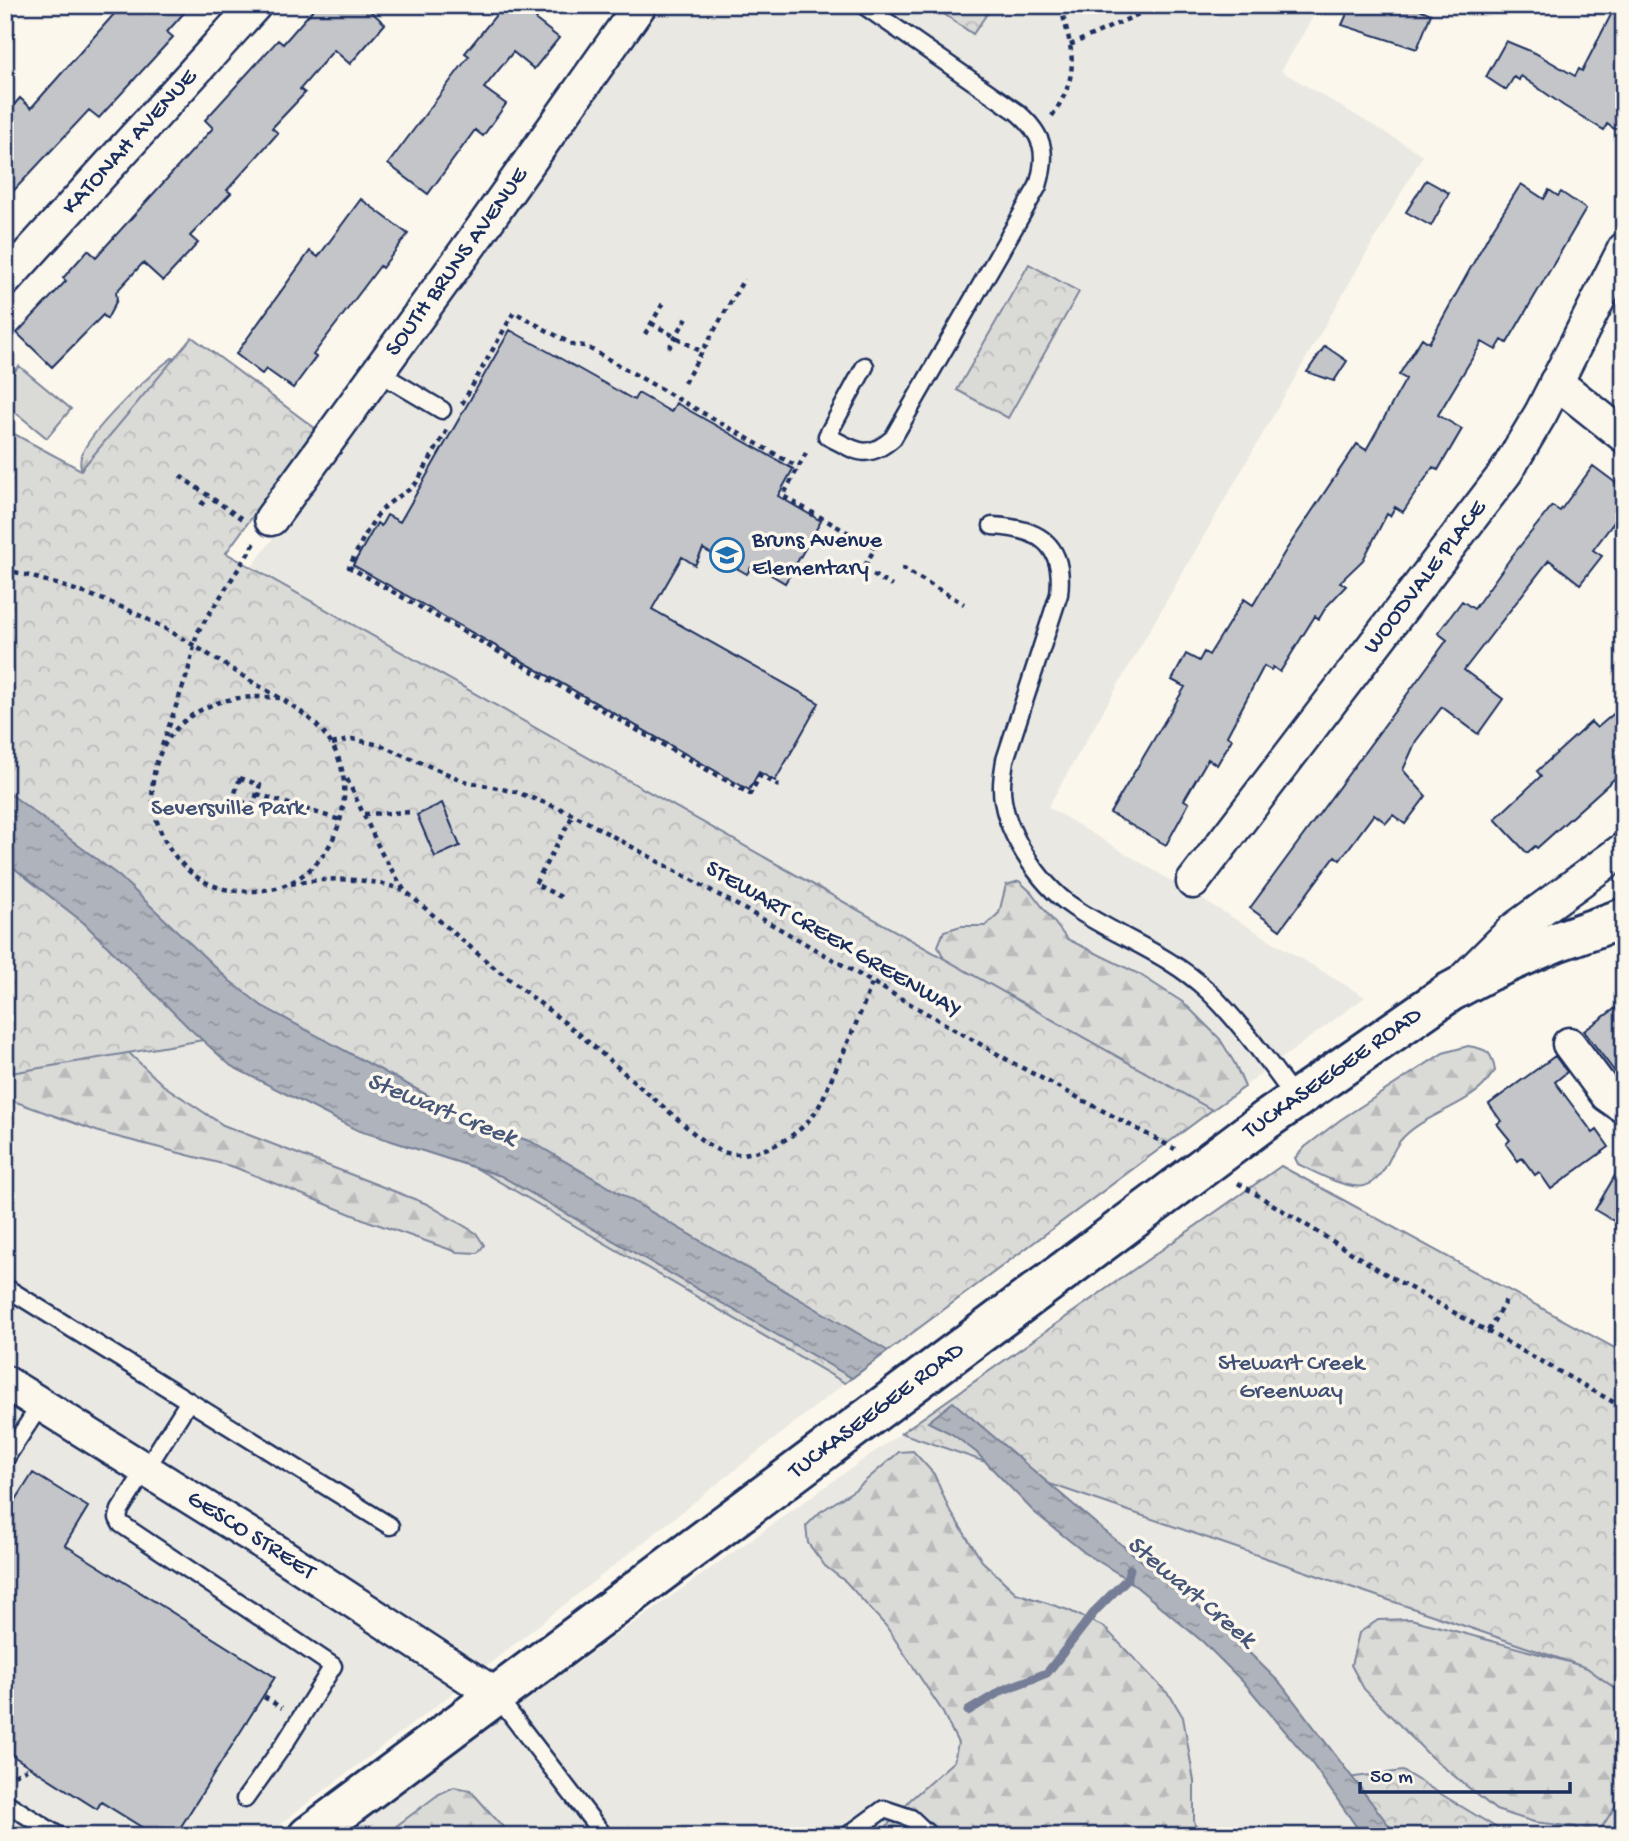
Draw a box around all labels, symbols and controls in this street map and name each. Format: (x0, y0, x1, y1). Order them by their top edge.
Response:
street label: KATONAH AVENUE (56, 63, 205, 221)
street label: SOUTH BRUNS AVENUE (379, 161, 536, 363)
street label: WOODVALE PLACE (1357, 494, 1494, 660)
place label: Bruns Avenue Elementary (751, 527, 883, 584)
school or university icon: Bruns Avenue Elementary (708, 536, 746, 574)
park label: Seversville Park (151, 795, 307, 824)
street label: STEWART CREEK GREENWAY (700, 855, 966, 1025)
street label: TUCKASEEGEE ROAD (1236, 1001, 1428, 1148)
water label: Stewart Creek (362, 1067, 522, 1156)
street label: TUCKASEEGEE ROAD (781, 1336, 971, 1487)
park label: Stewart Creek Greenway (1218, 1350, 1366, 1407)
street label: GESCO STREET (181, 1484, 322, 1588)
water label: Stewart Creek (1119, 1530, 1262, 1657)
scale bar (1360, 1750, 1570, 1794)
text: 50 m (1370, 1766, 1413, 1791)

